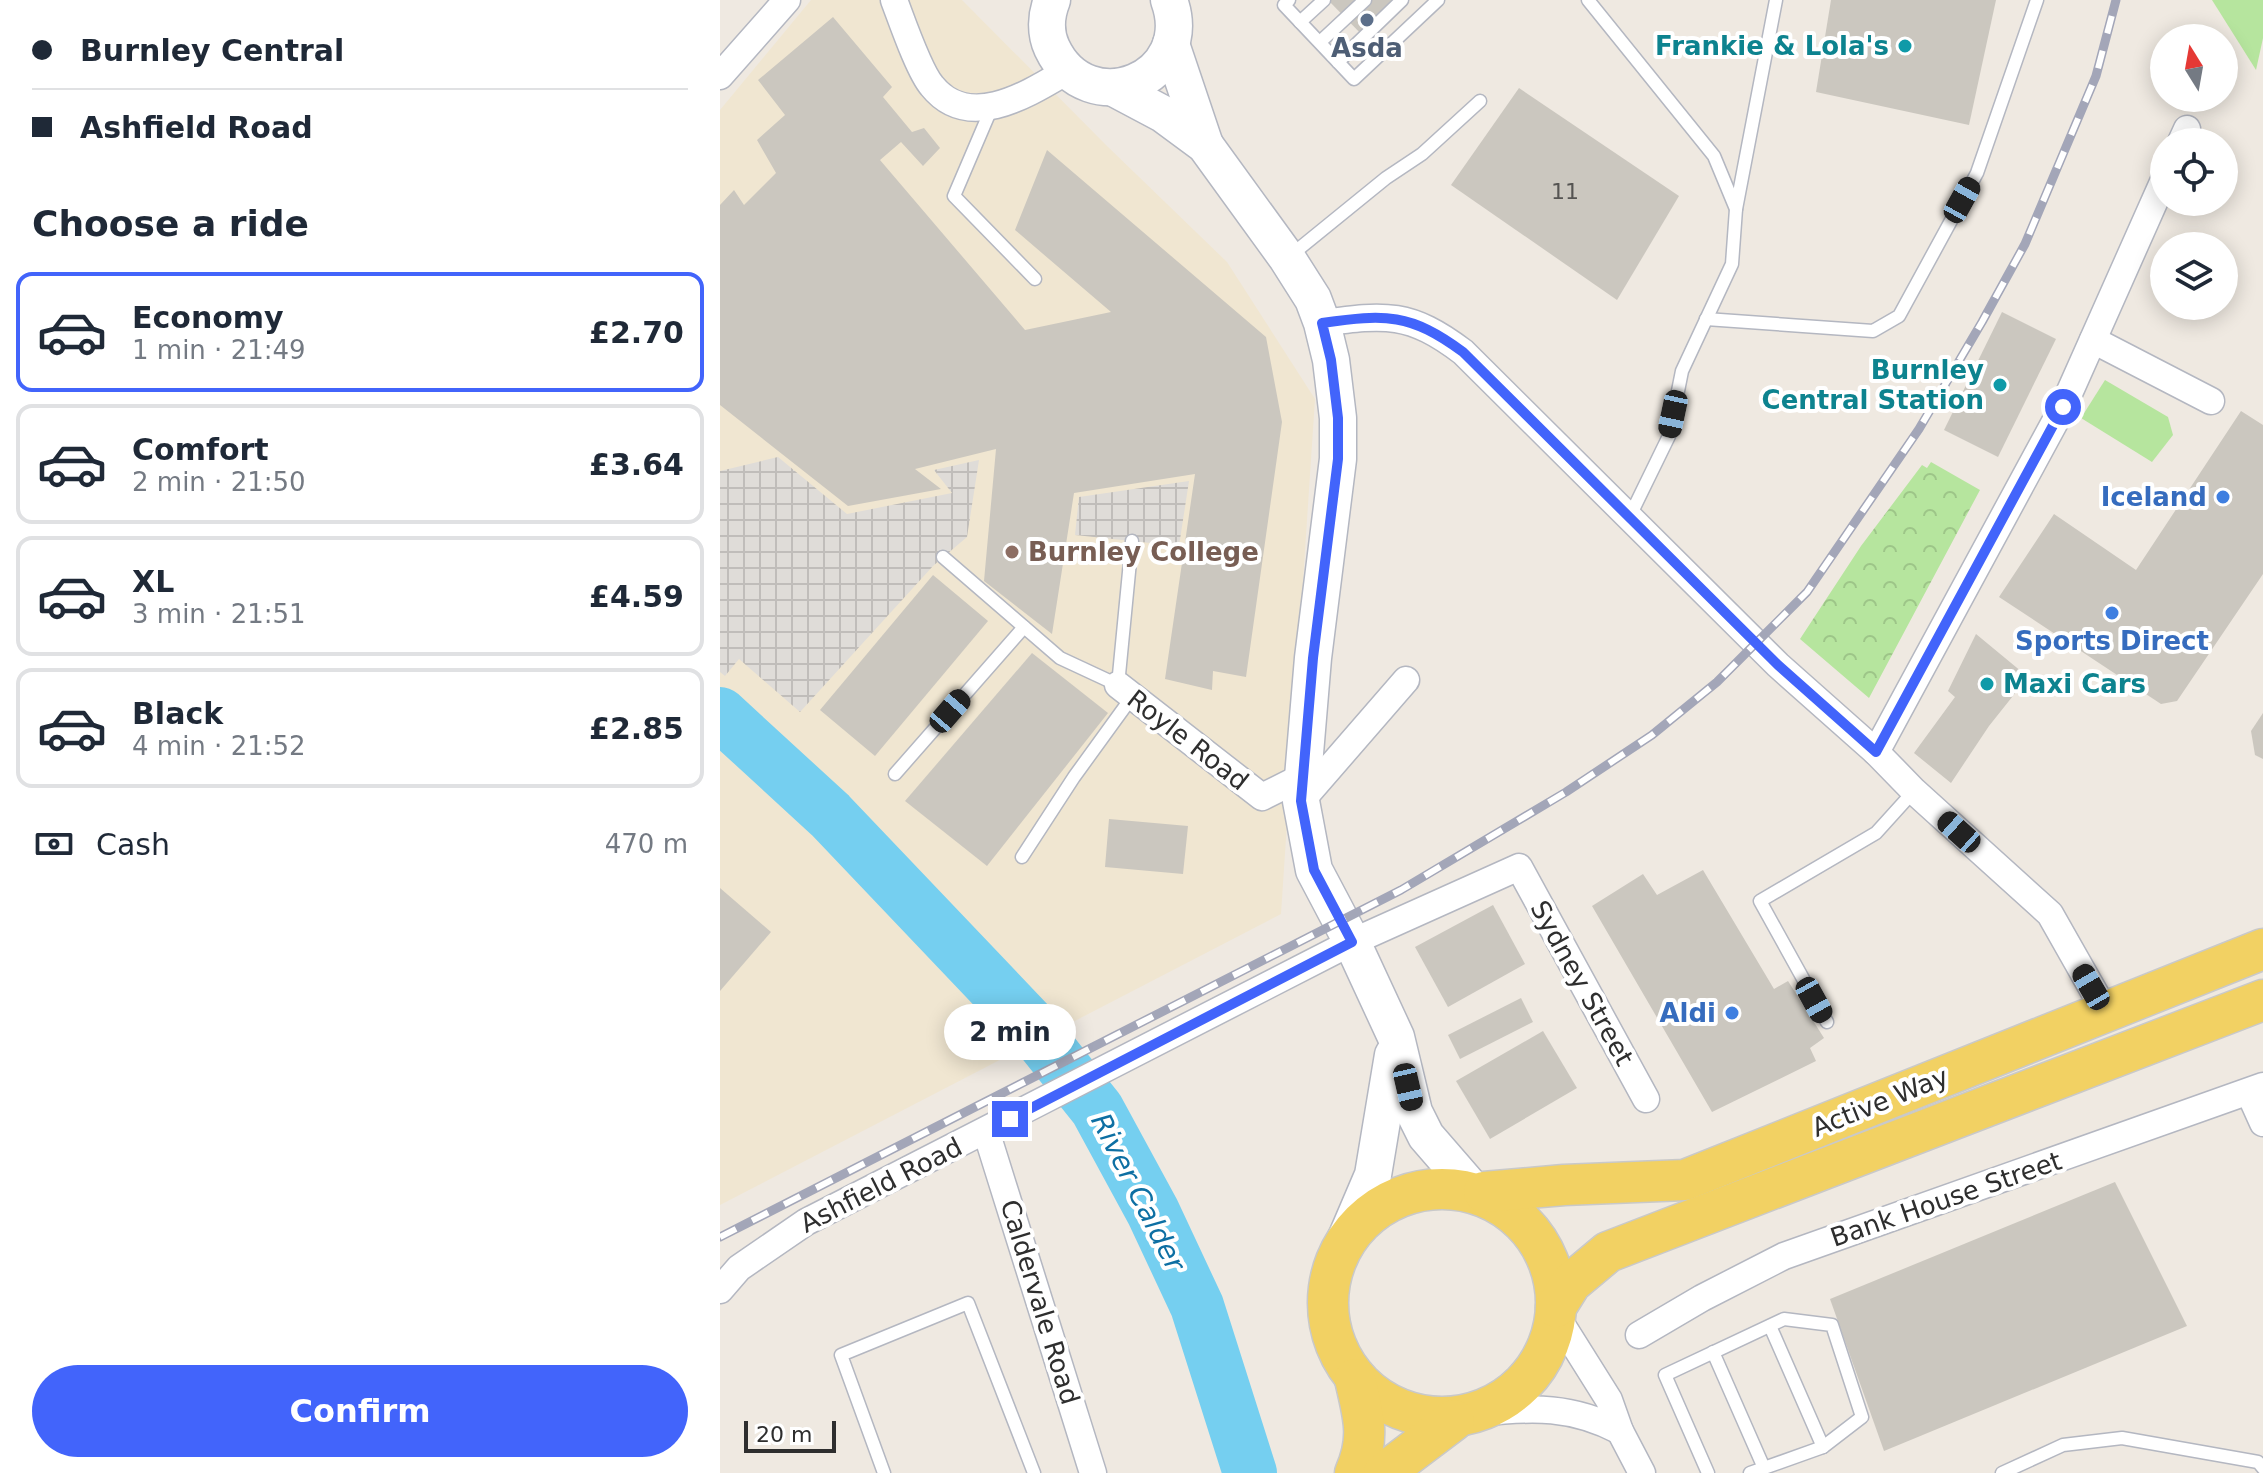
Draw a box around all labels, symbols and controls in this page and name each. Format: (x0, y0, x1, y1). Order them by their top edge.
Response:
marker: Asda (1358, 11, 1376, 29)
north arrow (2150, 24, 2238, 112)
map controls (2150, 24, 2238, 320)
place label: Frankie & Lola's (1655, 31, 1889, 61)
text: Burnley Central (80, 33, 344, 68)
place label: Asda (1331, 33, 1403, 63)
marker: Frankie & Lola's (1896, 37, 1914, 55)
text: Ashfield Road (80, 110, 313, 145)
button: locate (2150, 128, 2238, 216)
car (1940, 173, 1984, 227)
house number: 11 (1551, 179, 1579, 204)
text: Choose a ride (32, 203, 309, 244)
button: layers (2150, 232, 2238, 320)
icon: car (36, 296, 108, 368)
text: Economy (132, 300, 284, 335)
text: £2.70 (589, 315, 684, 350)
text: 1 min · 21:49 (132, 335, 306, 365)
place label: Burnley Central Station (1762, 355, 1984, 415)
marker: Burnley Central Station (1991, 376, 2009, 394)
car (1656, 388, 1690, 440)
route start (2045, 389, 2081, 425)
icon: car (36, 428, 108, 500)
text: Comfort (132, 432, 269, 467)
text: £3.64 (589, 447, 684, 482)
text: 2 min · 21:50 (132, 467, 306, 497)
place label: Iceland (2101, 482, 2207, 512)
marker: Iceland (2214, 488, 2232, 506)
place label: Burnley College (1028, 537, 1259, 567)
marker: Burnley College (1003, 543, 1021, 561)
icon: car (36, 560, 108, 632)
text: XL (132, 564, 174, 599)
text: £4.59 (589, 579, 684, 614)
text: 3 min · 21:51 (132, 599, 306, 629)
marker: Sports Direct (2103, 604, 2121, 622)
place label: Sports Direct (2015, 626, 2209, 656)
place label: Maxi Cars (2003, 669, 2146, 699)
marker: Maxi Cars (1978, 675, 1996, 693)
street label: Royle Road (1122, 684, 1254, 796)
car (925, 685, 975, 737)
icon: car (36, 692, 108, 764)
text: Black (132, 696, 223, 731)
text: £2.85 (589, 711, 684, 746)
text: 4 min · 21:52 (132, 731, 306, 761)
car (1933, 807, 1985, 857)
icon: cash (32, 822, 76, 866)
text: Cash (96, 827, 170, 862)
text: 470 m (605, 829, 688, 859)
street label: Sydney Street (1524, 895, 1640, 1071)
car (2069, 960, 2113, 1014)
car (1792, 973, 1836, 1027)
place label: Aldi (1659, 998, 1716, 1028)
callout: 2 min (944, 1003, 1076, 1059)
marker: Aldi (1723, 1004, 1741, 1022)
text: 2 min (969, 1017, 1051, 1047)
car (1391, 1061, 1425, 1113)
street label: Active Way (1808, 1061, 1952, 1143)
route end (992, 1101, 1028, 1137)
water label: River Calder (1084, 1108, 1193, 1278)
street label: Ashfield Road (795, 1131, 967, 1239)
street label: Bank House Street (1827, 1145, 2065, 1253)
street label: Caldervale Road (995, 1196, 1085, 1408)
button: Confirm (32, 1365, 688, 1457)
scale bar (744, 1417, 836, 1453)
text: 20 m (756, 1422, 812, 1447)

